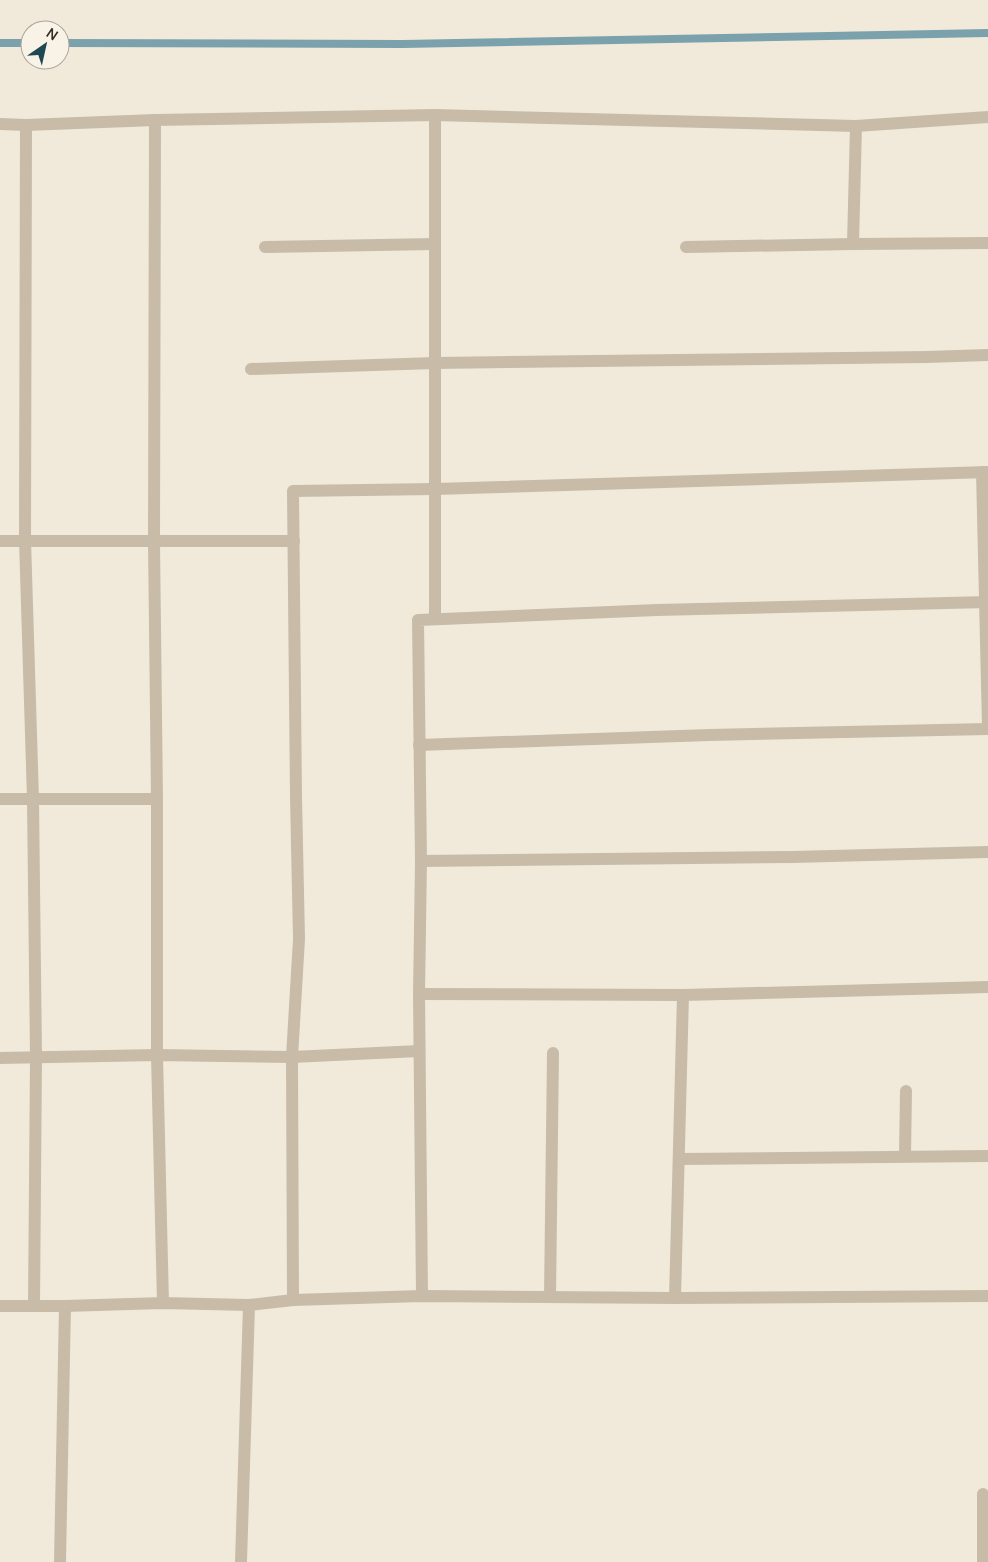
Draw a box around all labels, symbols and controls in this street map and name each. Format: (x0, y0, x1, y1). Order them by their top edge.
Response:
north arrow (20, 20, 70, 70)
text: N (43, 23, 62, 44)

